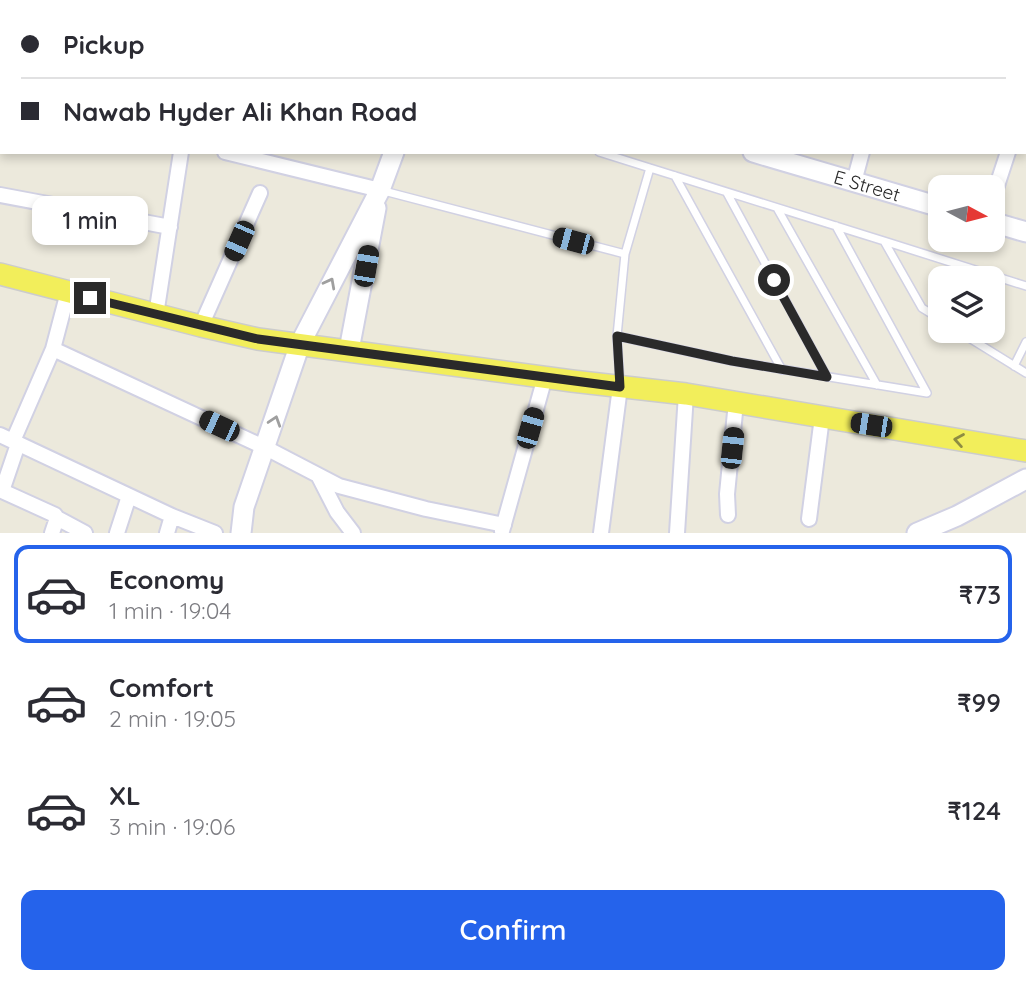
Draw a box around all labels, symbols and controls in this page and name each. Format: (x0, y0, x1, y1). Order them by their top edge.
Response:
text: Pickup (63, 28, 145, 61)
text: Nawab Hyder Ali Khan Road (63, 95, 417, 128)
street label: E Street (831, 164, 903, 207)
north arrow (928, 175, 1004, 252)
map controls (928, 175, 1005, 343)
callout: 1 min (32, 196, 148, 246)
text: 1 min (62, 206, 118, 235)
car (221, 218, 258, 264)
car (550, 225, 597, 257)
car (353, 243, 380, 289)
route start (758, 264, 790, 296)
button: layers (928, 266, 1005, 343)
one-way arrow (322, 277, 336, 290)
route end (74, 282, 106, 314)
car (515, 405, 546, 451)
car (196, 408, 243, 444)
car (849, 411, 894, 439)
one-way arrow (267, 415, 281, 427)
car (720, 426, 745, 470)
one-way arrow (953, 433, 965, 448)
icon: car (25, 563, 88, 626)
text: Economy (109, 563, 224, 596)
text: ₹73 (959, 578, 1001, 611)
text: 1 min · 19:04 (109, 596, 231, 625)
icon: car (25, 671, 88, 734)
text: Comfort (109, 671, 214, 704)
text: ₹99 (957, 686, 1001, 719)
text: 2 min · 19:05 (109, 704, 236, 733)
icon: car (25, 779, 88, 842)
text: XL (109, 779, 141, 812)
text: ₹124 (947, 794, 1001, 827)
text: 3 min · 19:06 (109, 812, 235, 841)
button: Confirm (21, 890, 1005, 970)

